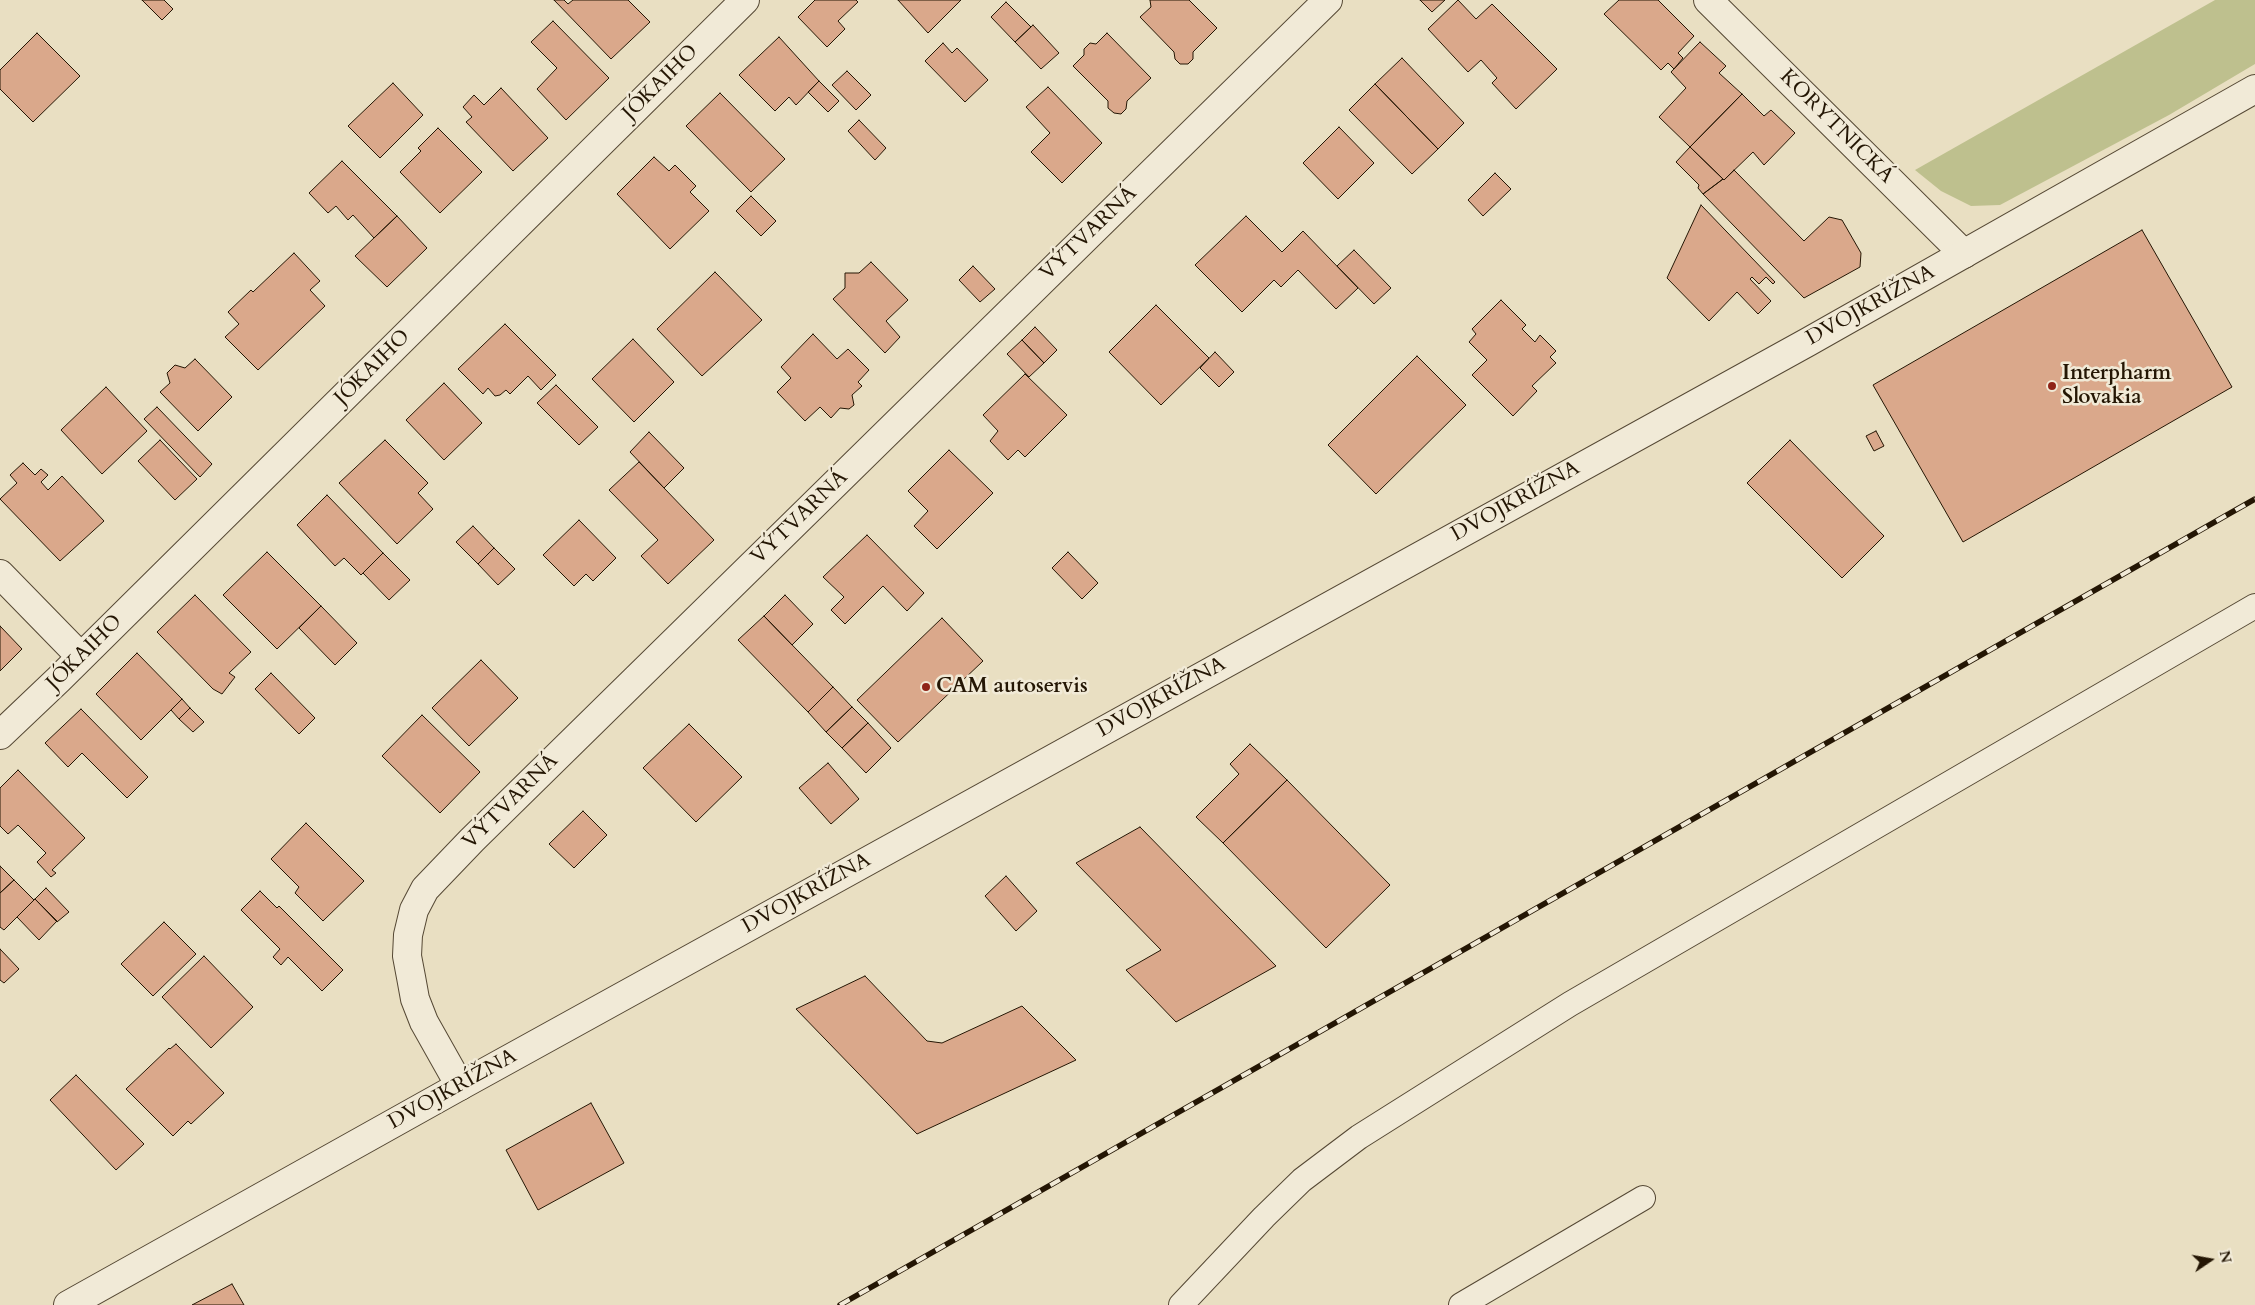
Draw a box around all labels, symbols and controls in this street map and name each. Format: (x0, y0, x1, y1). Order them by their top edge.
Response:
street label: JÓKAIHO (618, 40, 704, 126)
street label: KORYTNICKÁ (1774, 65, 1898, 189)
street label: VÝTVARNÁ (1035, 182, 1143, 286)
street label: DVOJKRÍŽNA (1802, 260, 1940, 352)
street label: JÓKAIHO (330, 325, 416, 411)
place label: Interpharm Slovakia (2062, 361, 2171, 411)
marker: Interpharm Slovakia (2046, 380, 2058, 392)
street label: DVOJKRÍŽNA (1447, 456, 1585, 548)
street label: VÝTVARNÁ (746, 466, 854, 570)
street label: JÓKAIHO (42, 610, 128, 696)
street label: DVOJKRÍŽNA (1093, 652, 1231, 744)
place label: CAM autoservis (936, 674, 1088, 700)
marker: CAM autoservis (920, 681, 932, 693)
street label: VÝTVARNÁ (458, 749, 564, 855)
street label: DVOJKRÍŽNA (738, 848, 876, 940)
street label: DVOJKRÍŽNA (384, 1044, 522, 1136)
north arrow (2185, 1235, 2235, 1285)
text: N (2215, 1249, 2236, 1265)

